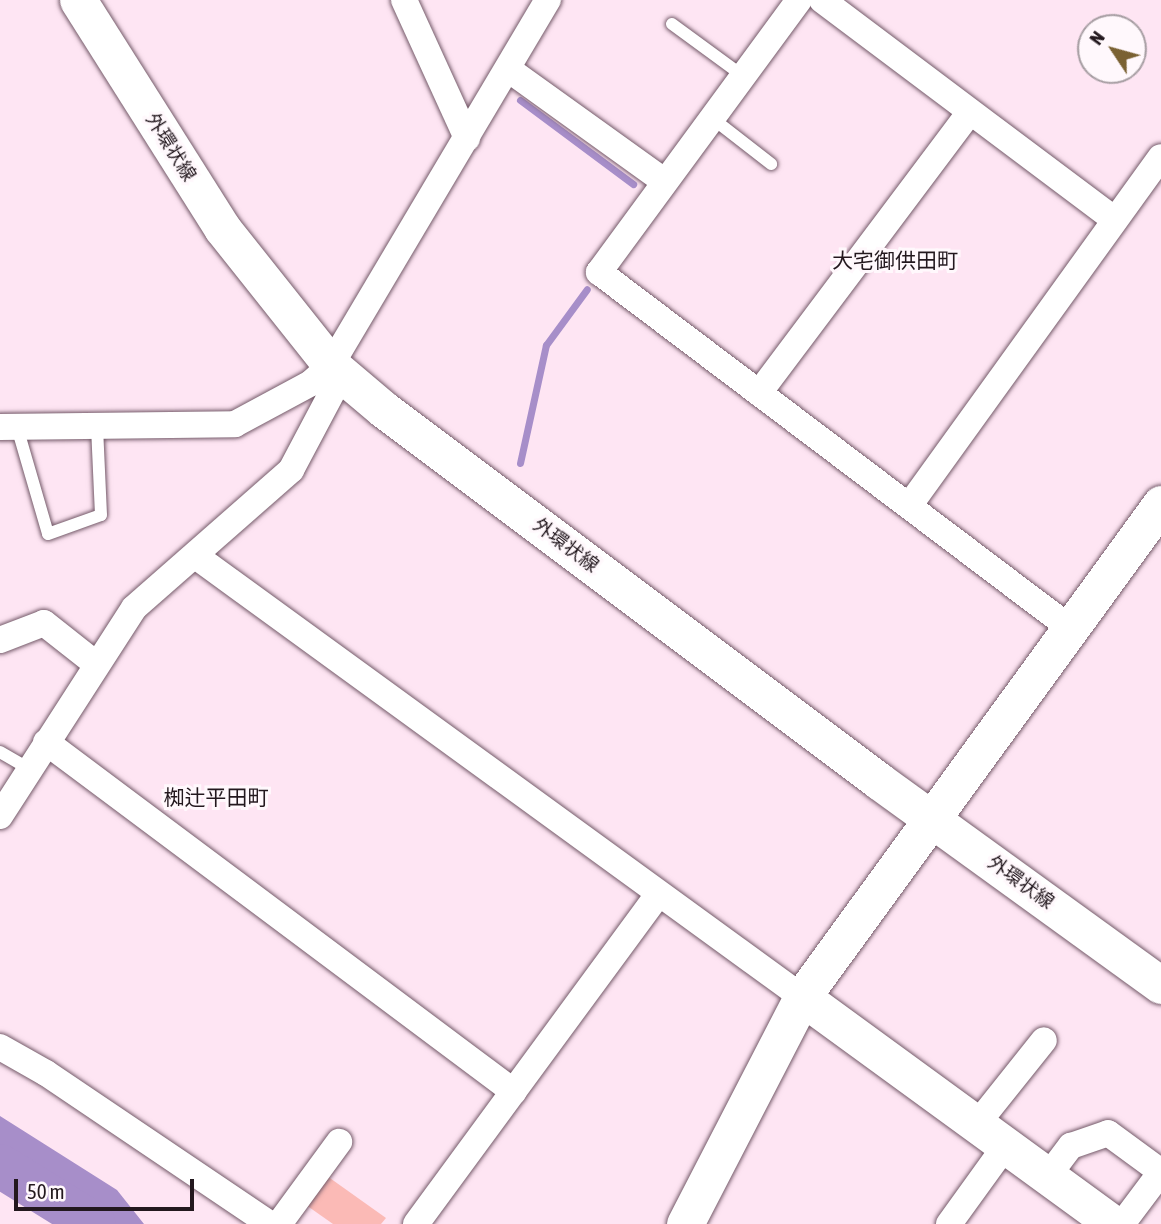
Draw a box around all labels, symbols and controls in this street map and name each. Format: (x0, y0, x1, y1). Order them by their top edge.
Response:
north arrow (1077, 14, 1147, 84)
text: N (1084, 27, 1109, 49)
street label: 外環状線 (141, 109, 201, 185)
district label: 大宅御供田町 (832, 247, 958, 273)
street label: 外環状線 (529, 513, 603, 577)
district label: 椥辻平田町 (164, 784, 268, 810)
street label: 外環状線 (984, 850, 1058, 914)
scale bar (18, 1164, 198, 1208)
text: 50 m (27, 1179, 65, 1203)

